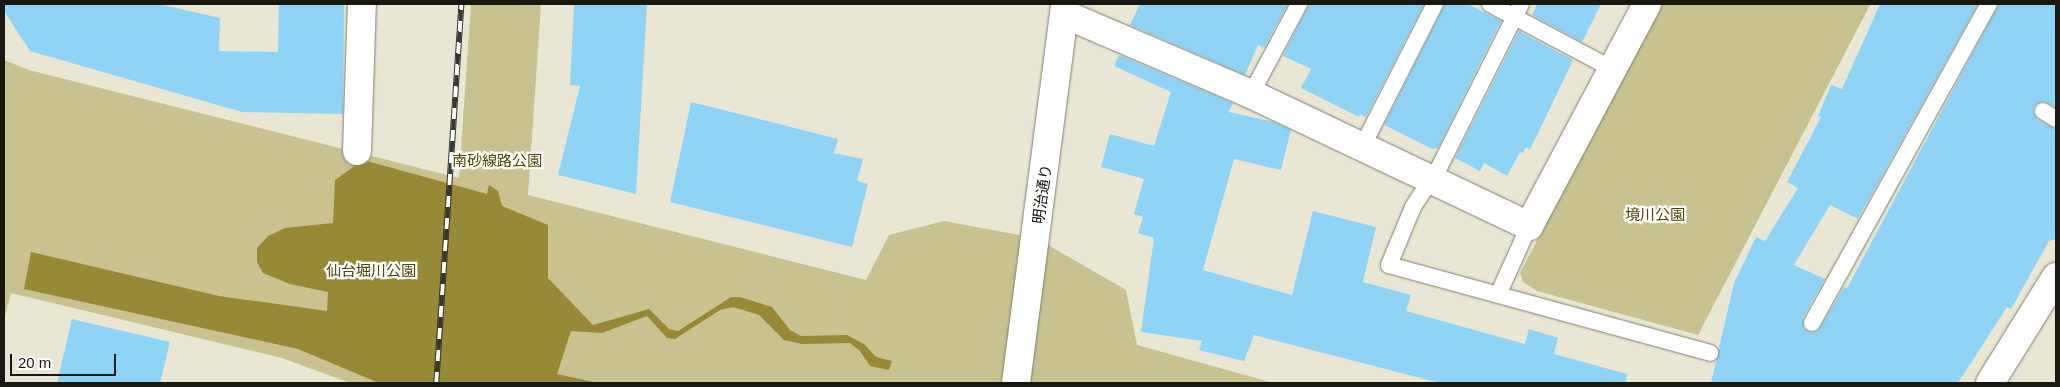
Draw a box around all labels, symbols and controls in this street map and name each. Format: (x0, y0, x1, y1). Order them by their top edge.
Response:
park label: 南砂線路公園 (452, 152, 542, 170)
street label: 明治通り (1029, 163, 1055, 225)
park label: 境川公園 (1625, 206, 1685, 224)
park label: 仙台堀川公園 (326, 262, 416, 280)
scale bar (12, 344, 119, 376)
text: 20 m (18, 354, 51, 371)

